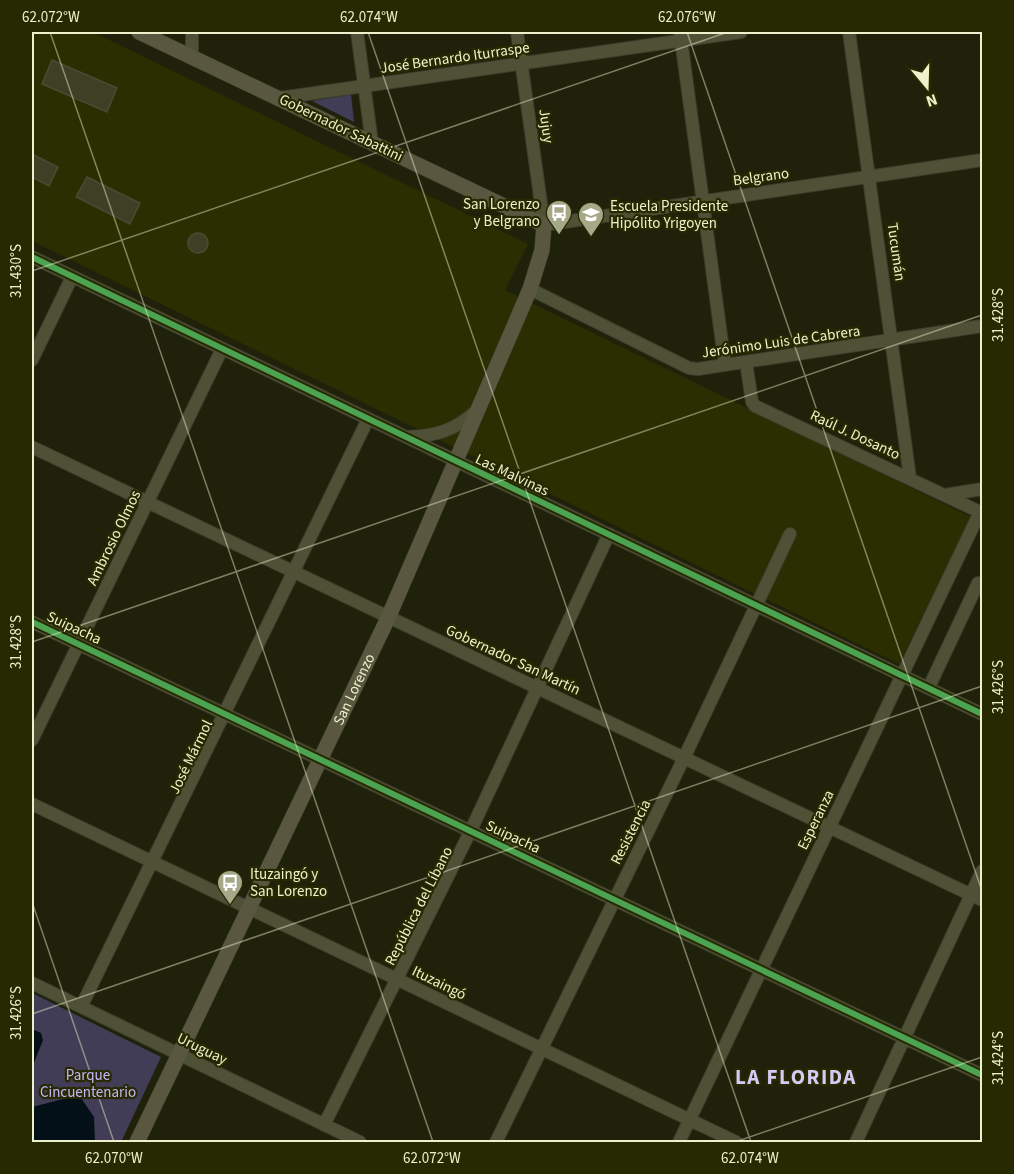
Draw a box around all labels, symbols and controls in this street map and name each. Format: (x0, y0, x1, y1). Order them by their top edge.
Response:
text: 62.072°W (22, 7, 80, 28)
text: 62.074°W (340, 7, 398, 28)
text: 62.076°W (658, 7, 716, 28)
street label: José Bernardo Iturraspe (379, 37, 531, 79)
north arrow (897, 57, 957, 117)
text: N (923, 88, 940, 112)
street label: Gobernador Sabattini (276, 89, 406, 167)
street label: Jujuy (533, 108, 559, 144)
street label: Belgrano (732, 163, 790, 191)
place label: San Lorenzo y Belgrano (463, 194, 540, 232)
place label: Escuela Presidente Hipólito Yrigoyen (610, 196, 728, 234)
bus stop icon: San Lorenzo y Belgrano (544, 198, 574, 236)
school or university icon: Escuela Presidente Hipólito Yrigoyen (576, 200, 606, 238)
street label: Tucumán (882, 221, 910, 283)
text: 31.430°S (6, 244, 27, 298)
text: 31.428°S (988, 288, 1009, 342)
street label: Jerónimo Luis de Cabrera (700, 320, 862, 364)
street label: Raúl J. Dosanto (807, 405, 903, 465)
street label: Las Malvinas (472, 449, 552, 501)
street label: Ambrosio Olmos (82, 487, 146, 589)
street label: Suipacha (43, 606, 105, 650)
text: 31.428°S (6, 615, 27, 669)
street label: Gobernador San Martín (442, 620, 584, 700)
street label: San Lorenzo (328, 650, 380, 729)
text: 31.426°S (988, 660, 1009, 714)
street label: José Mármol (164, 716, 218, 798)
street label: Esperanza (792, 787, 840, 853)
street label: Resistencia (606, 796, 656, 868)
street label: Suipacha (482, 815, 544, 859)
street label: República del Líbano (380, 843, 458, 969)
place label: Ituzaingó y San Lorenzo (250, 864, 327, 902)
bus stop icon: Ituzaingó y San Lorenzo (215, 868, 245, 906)
street label: Ituzaingó (408, 961, 470, 1005)
text: 31.426°S (6, 986, 27, 1040)
street label: Uruguay (173, 1028, 231, 1070)
text: 31.424°S (988, 1031, 1009, 1085)
district label: LA FLORIDA (735, 1062, 857, 1092)
park label: Parque Cincuentenario (40, 1065, 136, 1103)
text: 62.070°W (85, 1148, 143, 1169)
text: 62.072°W (403, 1148, 461, 1169)
text: 62.074°W (721, 1148, 779, 1169)

